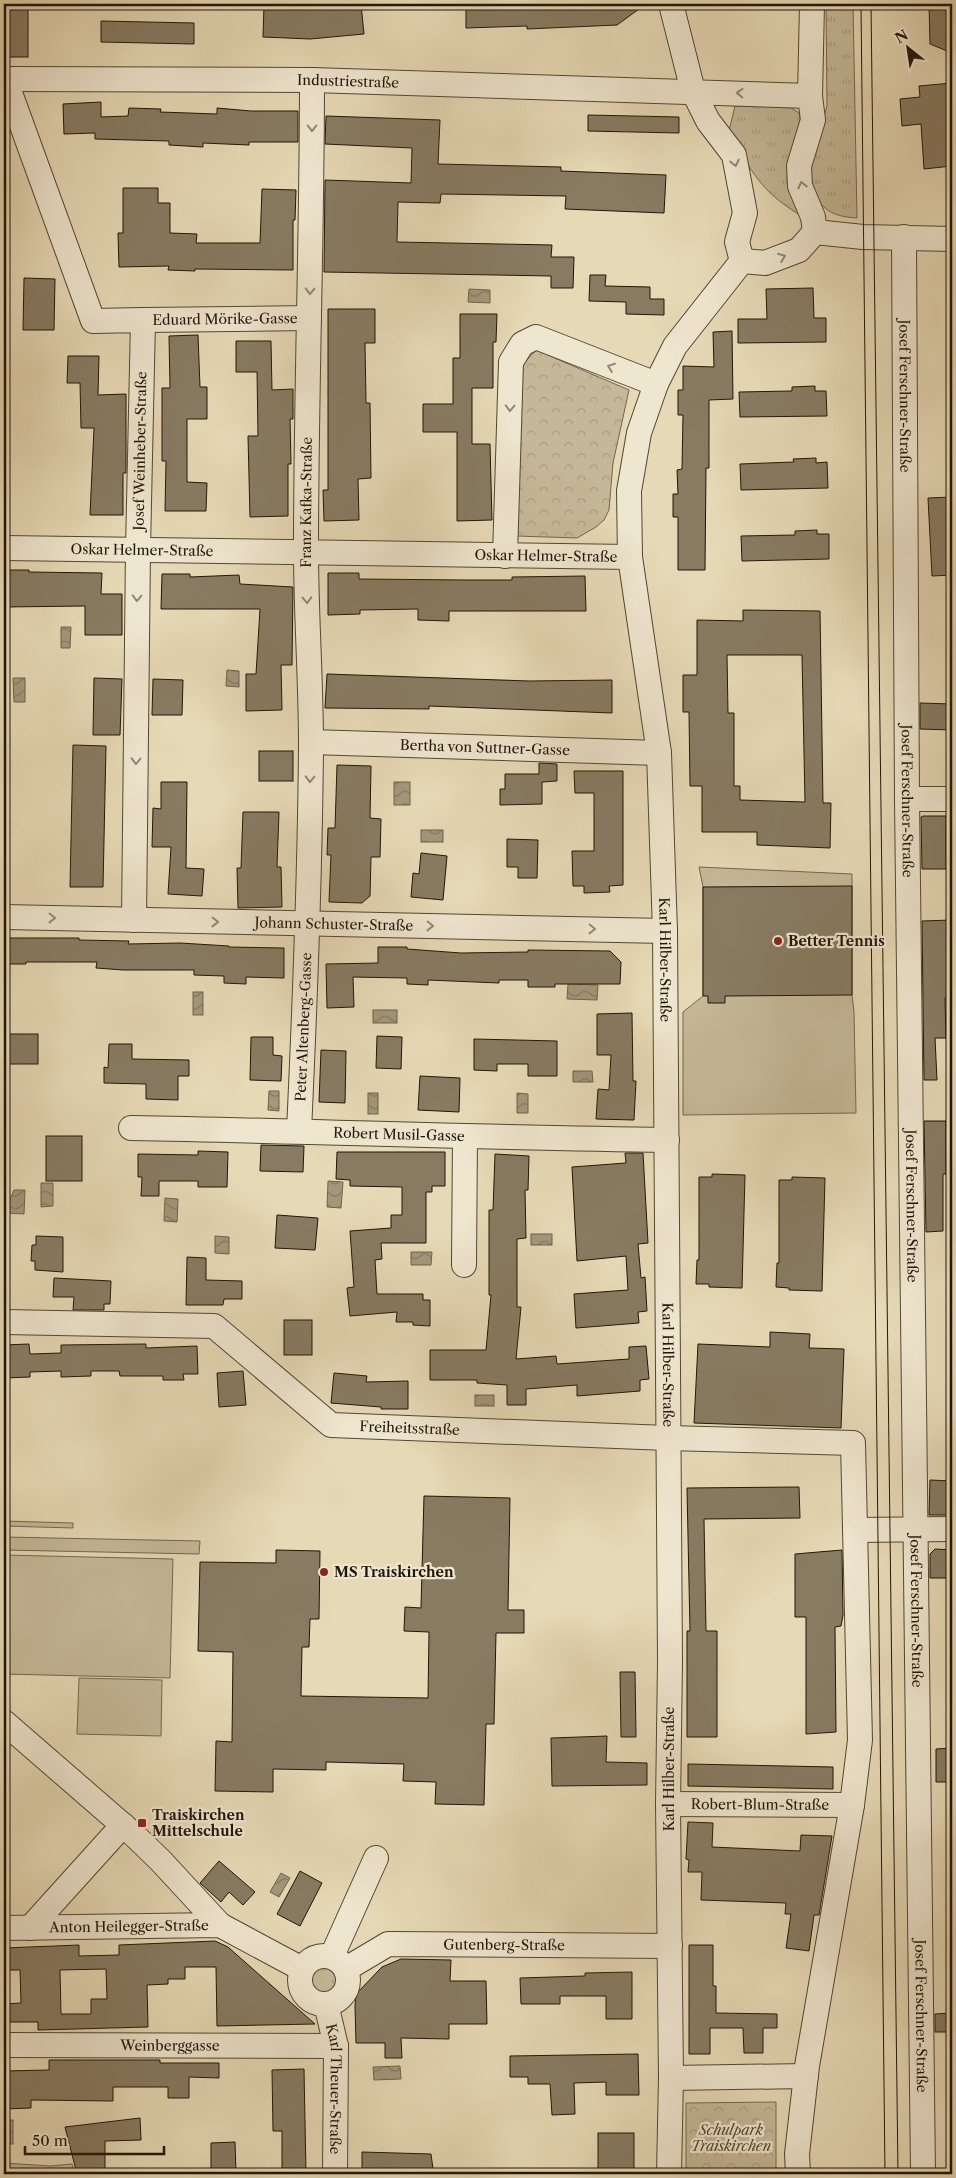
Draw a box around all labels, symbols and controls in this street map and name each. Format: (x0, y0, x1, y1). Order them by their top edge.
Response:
north arrow (884, 22, 934, 72)
text: N (892, 26, 911, 48)
street label: Industriestraße (297, 71, 399, 92)
one-way arrow (736, 88, 744, 98)
one-way arrow (307, 125, 317, 133)
one-way arrow (729, 158, 740, 167)
one-way arrow (797, 181, 808, 190)
one-way arrow (777, 252, 786, 263)
one-way arrow (304, 287, 315, 295)
street label: Eduard Mörike-Gasse (152, 309, 298, 329)
street label: Josef Ferschner-Straße (895, 317, 914, 473)
one-way arrow (607, 362, 616, 373)
street label: Josef Weinheber-Straße (130, 371, 150, 533)
one-way arrow (504, 404, 515, 412)
street label: Franz Kafka-Straße (297, 437, 316, 568)
street label: Oskar Helmer-Straße (70, 540, 214, 560)
street label: Oskar Helmer-Straße (474, 546, 618, 566)
one-way arrow (132, 594, 142, 602)
one-way arrow (302, 596, 312, 604)
street label: Josef Ferschner-Straße (898, 722, 917, 878)
street label: Bertha von Suttner-Gasse (400, 736, 570, 759)
one-way arrow (131, 757, 141, 765)
one-way arrow (305, 776, 315, 784)
street label: Karl Hilber-Straße (655, 897, 675, 1022)
one-way arrow (49, 913, 57, 923)
street label: Johann Schuster-Straße (252, 913, 414, 935)
one-way arrow (212, 917, 219, 927)
one-way arrow (426, 921, 434, 931)
one-way arrow (589, 924, 597, 934)
place label: Better Tennis (788, 932, 885, 950)
marker: Better Tennis (772, 935, 784, 947)
street label: Peter Altenberg-Gasse (291, 952, 315, 1102)
street label: Robert Musil-Gasse (333, 1124, 465, 1145)
street label: Josef Ferschner-Straße (902, 1127, 922, 1283)
street label: Karl Hilber-Straße (659, 1302, 677, 1427)
street label: Freiheitsstraße (359, 1417, 460, 1439)
street label: Josef Ferschner-Straße (907, 1532, 926, 1688)
place label: MS Traiskirchen (334, 1563, 454, 1581)
marker: MS Traiskirchen (318, 1566, 330, 1578)
street label: Karl Hilber-Straße (660, 1707, 678, 1831)
street label: Robert-Blum-Straße (691, 1795, 829, 1814)
place label: Traiskirchen Mittelschule (152, 1806, 245, 1840)
marker: Traiskirchen Mittelschule (136, 1817, 148, 1829)
street label: Anton Heilegger-Straße (48, 1916, 209, 1936)
street label: Gutenberg-Straße (443, 1935, 565, 1954)
street label: Josef Ferschner-Straße (911, 1937, 931, 2093)
street label: Karl Theuer-Straße (322, 2022, 345, 2155)
street label: Weinberggasse (119, 2036, 220, 2055)
park label: Schulpark Traiskirchen (691, 2121, 771, 2155)
scale bar (25, 2123, 164, 2155)
text: 50 m (32, 2131, 68, 2150)

